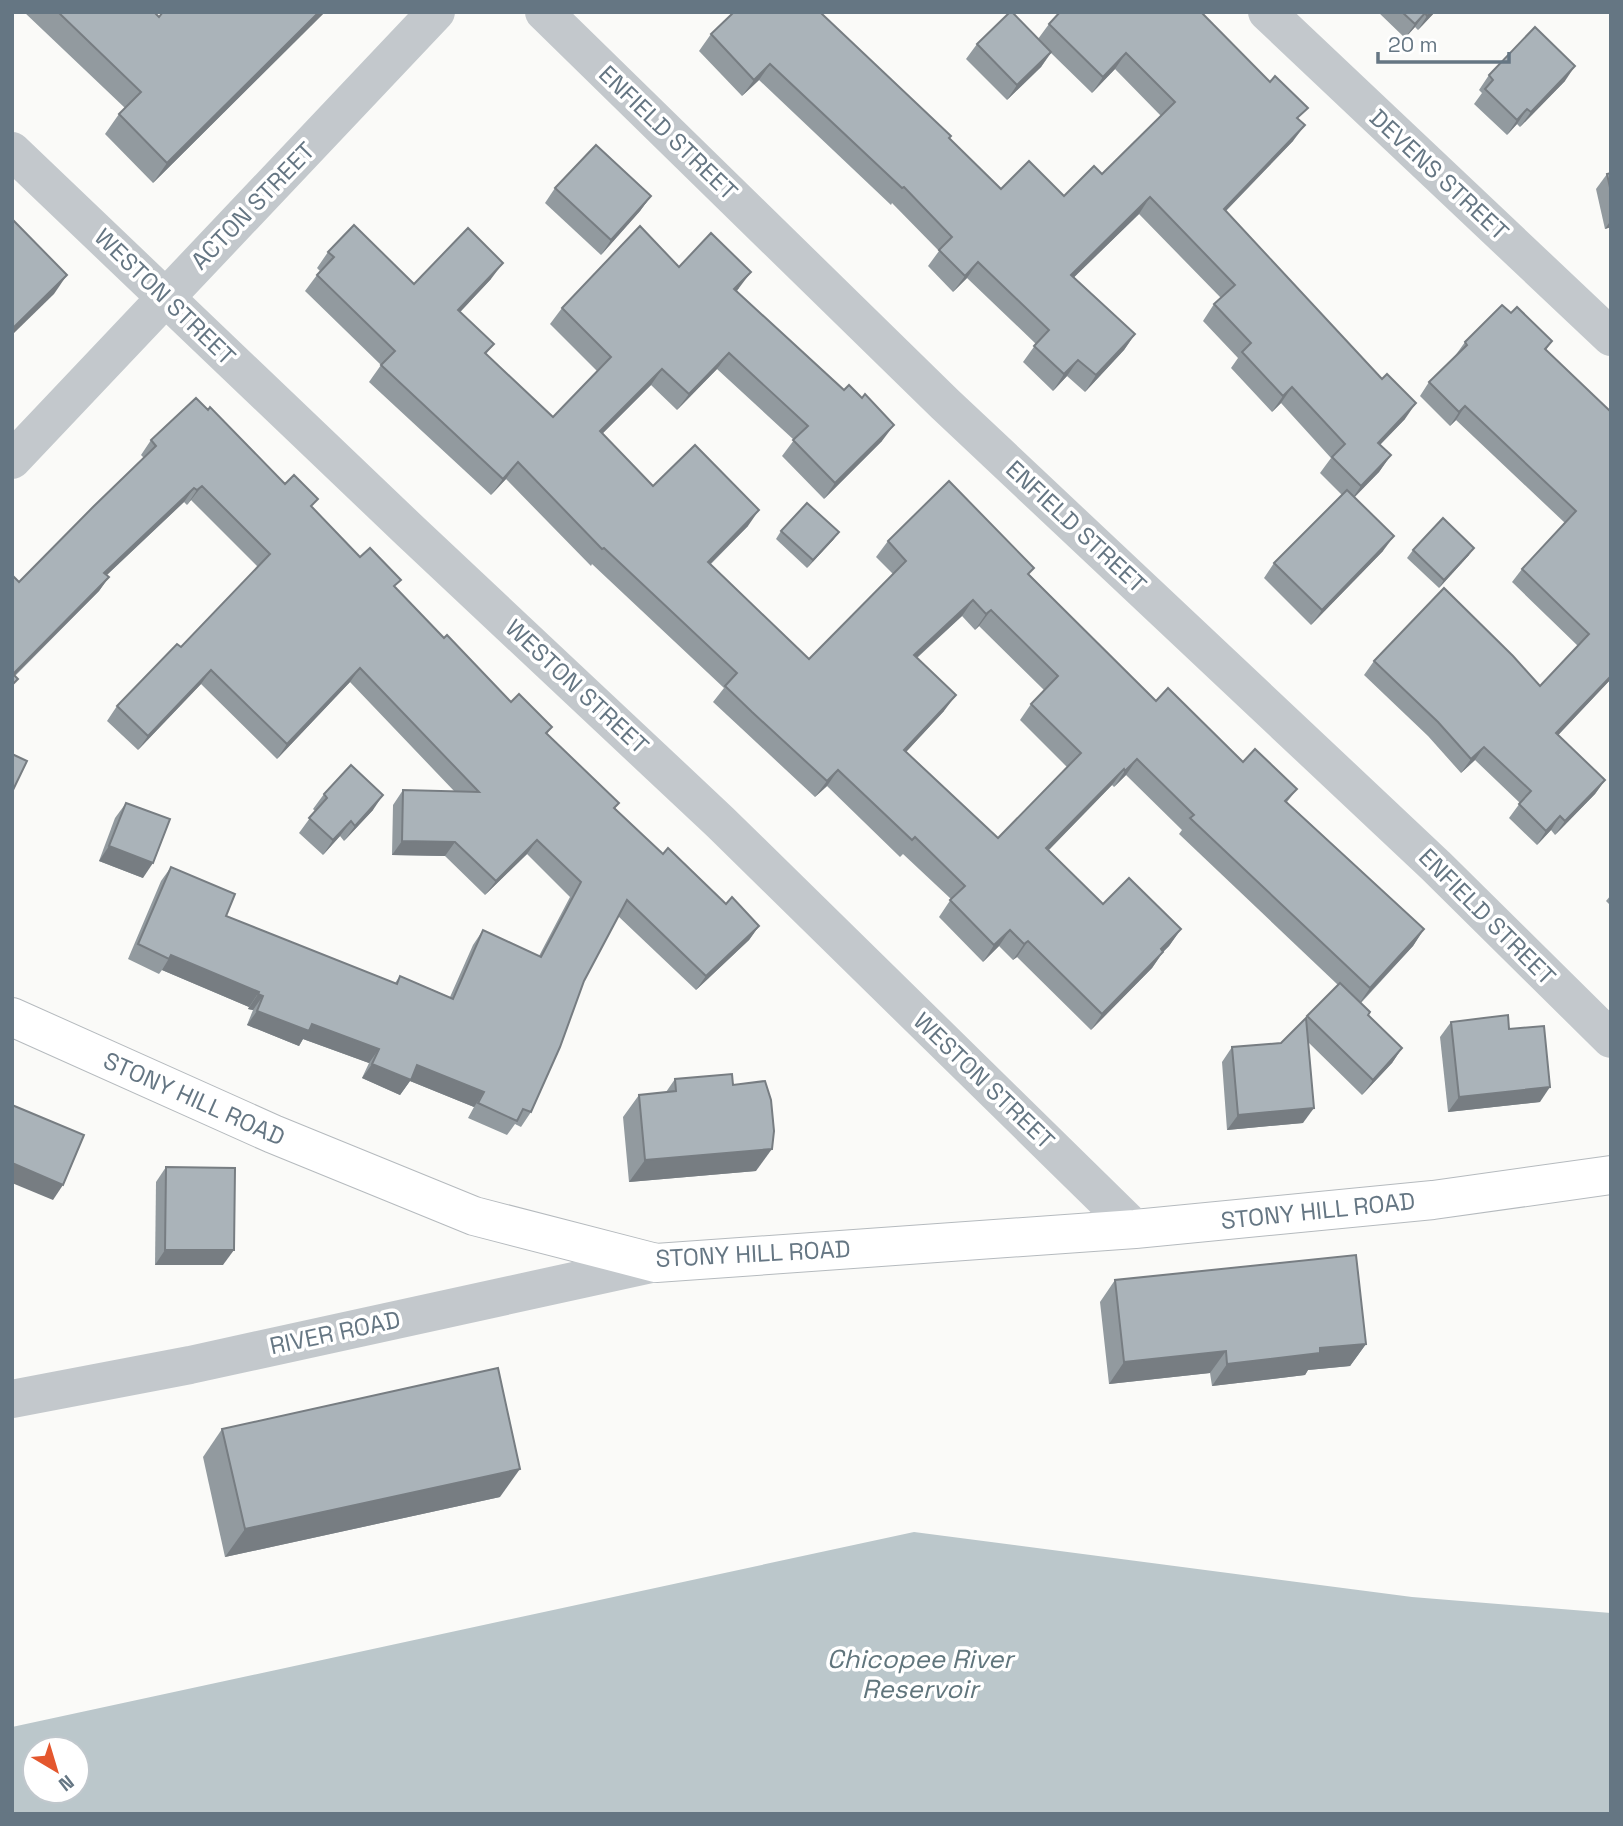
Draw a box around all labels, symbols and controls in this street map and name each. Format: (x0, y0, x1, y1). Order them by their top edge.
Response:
scale bar (1378, 21, 1509, 65)
text: 20 m (1388, 31, 1438, 58)
street label: ENFIELD STREET (592, 59, 744, 207)
street label: DEVENS STREET (1363, 102, 1515, 247)
street label: ACTON STREET (184, 135, 321, 276)
street label: WESTON STREET (88, 221, 242, 372)
street label: ENFIELD STREET (999, 453, 1153, 600)
street label: WESTON STREET (499, 612, 655, 761)
street label: ENFIELD STREET (1412, 842, 1562, 992)
street label: WESTON STREET (907, 1005, 1061, 1156)
street label: STONY HILL ROAD (99, 1045, 290, 1152)
street label: STONY HILL ROAD (1219, 1185, 1417, 1236)
street label: STONY HILL ROAD (655, 1233, 851, 1274)
street label: RIVER ROAD (267, 1304, 403, 1361)
water label: Chicopee River Reservoir (827, 1642, 1016, 1706)
north arrow (21, 1735, 91, 1805)
text: N (53, 1769, 79, 1797)

